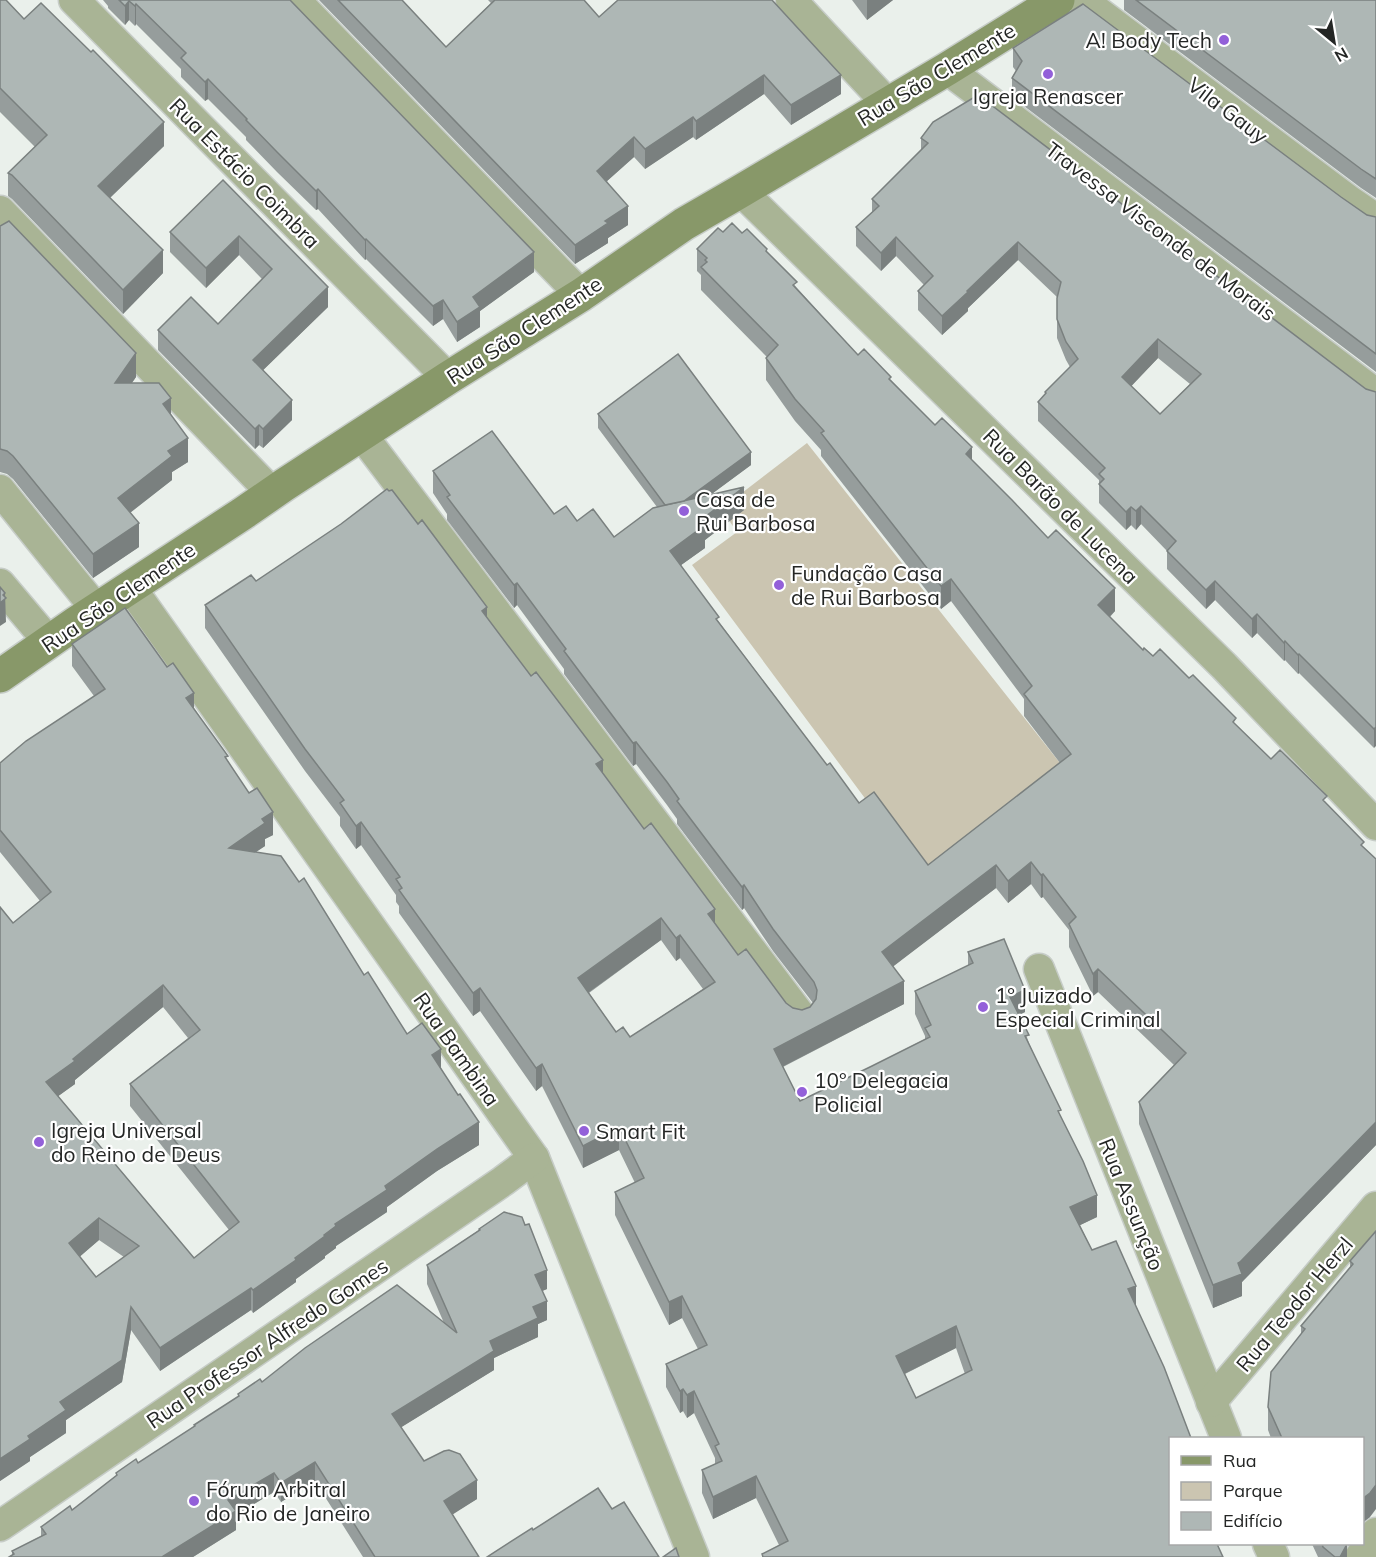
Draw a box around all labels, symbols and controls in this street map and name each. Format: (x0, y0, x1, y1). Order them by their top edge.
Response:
north arrow (1304, 12, 1364, 72)
street label: Rua São Clemente (852, 17, 1020, 131)
place label: A! Body Tech (1086, 27, 1212, 53)
marker: A! Body Tech (1217, 33, 1231, 47)
text: N (1331, 43, 1352, 67)
marker: Igreja Renascer (1041, 67, 1055, 81)
street label: Vila Gauy (1183, 71, 1273, 149)
place label: Igreja Renascer (973, 83, 1124, 109)
street label: Rua Estácio Coimbra (164, 92, 326, 254)
street label: Travessa Visconde de Morais (1041, 136, 1281, 326)
street label: Rua São Clemente (442, 270, 606, 390)
street label: Rua Barão de Lucena (978, 423, 1144, 589)
place label: Casa de Rui Barbosa (696, 486, 815, 536)
marker: Casa de Rui Barbosa (677, 504, 691, 518)
street label: Rua São Clemente (36, 536, 200, 658)
place label: Fundação Casa de Rui Barbosa (791, 560, 942, 610)
marker: Fundação Casa de Rui Barbosa (772, 578, 786, 592)
place label: 1º Juizado Especial Criminal (995, 982, 1160, 1032)
street label: Rua Bambina (408, 987, 506, 1111)
marker: 1º Juizado Especial Criminal (976, 1000, 990, 1014)
place label: 10º Delegacia Policial (814, 1067, 949, 1117)
marker: 10º Delegacia Policial (795, 1085, 809, 1099)
place label: Igreja Universal do Reino de Deus (51, 1117, 221, 1167)
place label: Smart Fit (596, 1118, 685, 1144)
marker: Smart Fit (577, 1124, 591, 1138)
street label: Rua Assunção (1094, 1134, 1170, 1274)
marker: Igreja Universal do Reino de Deus (32, 1135, 46, 1149)
street label: Rua Teodor Herzl (1230, 1231, 1358, 1377)
street label: Rua Professor Alfredo Gomes (141, 1252, 393, 1434)
legend (1169, 1437, 1364, 1545)
text: Rua (1223, 1449, 1257, 1472)
place label: Fórum Arbitral do Rio de Janeiro (206, 1476, 370, 1526)
text: Parque (1223, 1479, 1282, 1502)
marker: Fórum Arbitral do Rio de Janeiro (187, 1494, 201, 1508)
text: Edifício (1223, 1509, 1282, 1532)

